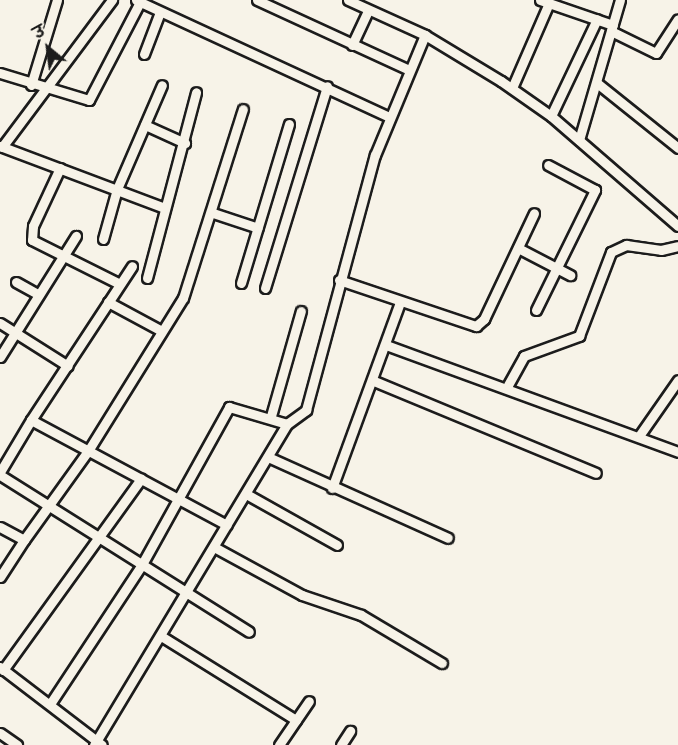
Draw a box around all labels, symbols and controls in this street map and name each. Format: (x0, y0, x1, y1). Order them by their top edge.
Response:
north arrow (18, 18, 78, 78)
text: उ (30, 21, 49, 44)

